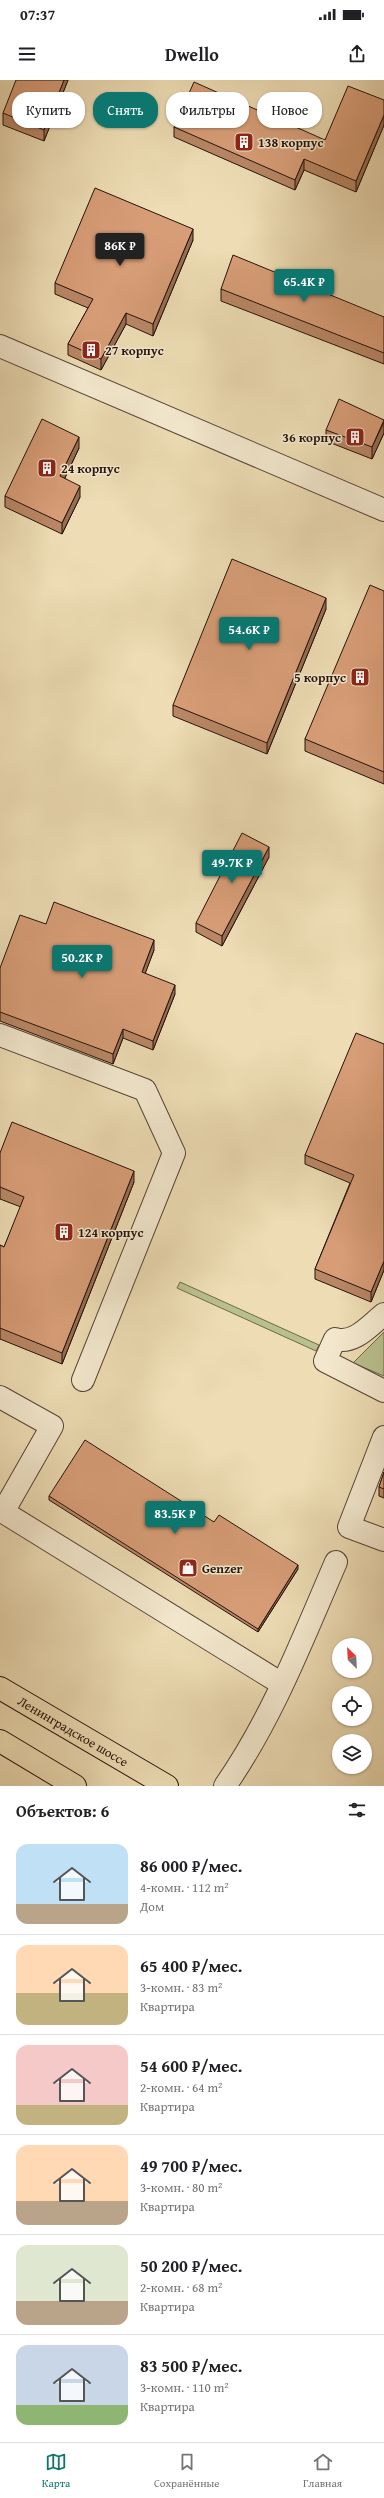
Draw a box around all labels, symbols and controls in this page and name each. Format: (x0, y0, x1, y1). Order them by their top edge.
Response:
text: 07:37 (20, 4, 55, 25)
text: Dwello (165, 41, 219, 68)
icon: menu (16, 43, 38, 65)
icon: share (346, 43, 368, 65)
chip: Купить (12, 92, 85, 128)
chip: Снять (93, 92, 158, 128)
chip: Фильтры (166, 92, 249, 128)
chip: Новое (257, 92, 322, 128)
building icon: 138 корпус (233, 131, 255, 153)
place label: 138 корпус (258, 133, 323, 152)
pin: 86K ₽ (92, 233, 148, 267)
text: 86K ₽ (104, 236, 136, 255)
pin: 65.4K ₽ (267, 269, 341, 303)
text: 65.4K ₽ (283, 272, 325, 291)
building icon: 27 корпус (80, 339, 102, 361)
place label: 27 корпус (105, 341, 164, 360)
building icon: 36 корпус (344, 426, 366, 448)
place label: 36 корпус (282, 428, 341, 447)
building icon: 24 корпус (36, 457, 58, 479)
place label: 24 корпус (61, 459, 120, 478)
pin: 54.6K ₽ (212, 617, 286, 651)
text: 54.6K ₽ (228, 620, 270, 639)
building icon: 5 корпус (349, 666, 371, 688)
place label: 5 корпус (294, 668, 346, 687)
pin: 49.7K ₽ (195, 850, 269, 884)
text: 49.7K ₽ (211, 853, 253, 872)
pin: 50.2K ₽ (45, 945, 119, 979)
text: 50.2K ₽ (61, 948, 103, 967)
building icon: 124 корпус (53, 1221, 75, 1243)
place label: 124 корпус (78, 1223, 143, 1242)
pin: 83.5K ₽ (138, 1501, 212, 1535)
text: 83.5K ₽ (154, 1504, 196, 1523)
shop icon: Genzer (177, 1557, 199, 1579)
place label: Genzer (202, 1559, 243, 1578)
north arrow (332, 1638, 372, 1678)
map controls (332, 1638, 372, 1774)
button: locate (332, 1686, 372, 1726)
street label: Ленинградское шоссе (14, 1692, 132, 1771)
button: layers (332, 1734, 372, 1774)
text: Объектов: 6 (16, 1798, 109, 1823)
icon: filters (346, 1799, 368, 1821)
text: 86 000 ₽/мес. (140, 1853, 242, 1878)
icon: home (48, 1860, 96, 1908)
text: 4-комн. · 112 m² (140, 1878, 229, 1897)
text: Дом (140, 1897, 164, 1916)
text: 65 400 ₽/мес. (140, 1953, 242, 1978)
icon: home (48, 1961, 96, 2009)
text: 3-комн. · 83 m² (140, 1978, 222, 1997)
text: Квартира (140, 1997, 195, 2016)
text: 54 600 ₽/мес. (140, 2053, 242, 2078)
icon: home (48, 2061, 96, 2109)
text: 2-комн. · 64 m² (140, 2078, 222, 2097)
text: Квартира (140, 2097, 195, 2116)
text: 49 700 ₽/мес. (140, 2153, 242, 2178)
icon: home (48, 2161, 96, 2209)
text: 3-комн. · 80 m² (140, 2178, 222, 2197)
text: Квартира (140, 2197, 195, 2216)
text: 50 200 ₽/мес. (140, 2253, 242, 2278)
icon: home (48, 2261, 96, 2309)
text: 2-комн. · 68 m² (140, 2278, 222, 2297)
text: Квартира (140, 2297, 195, 2316)
text: 83 500 ₽/мес. (140, 2353, 242, 2378)
icon: home (48, 2361, 96, 2409)
text: 3-комн. · 110 m² (140, 2378, 229, 2397)
text: Квартира (140, 2397, 195, 2416)
tab: Карта (42, 2451, 70, 2491)
tab: Сохранённые (154, 2451, 219, 2491)
tab: Главная (303, 2451, 342, 2491)

